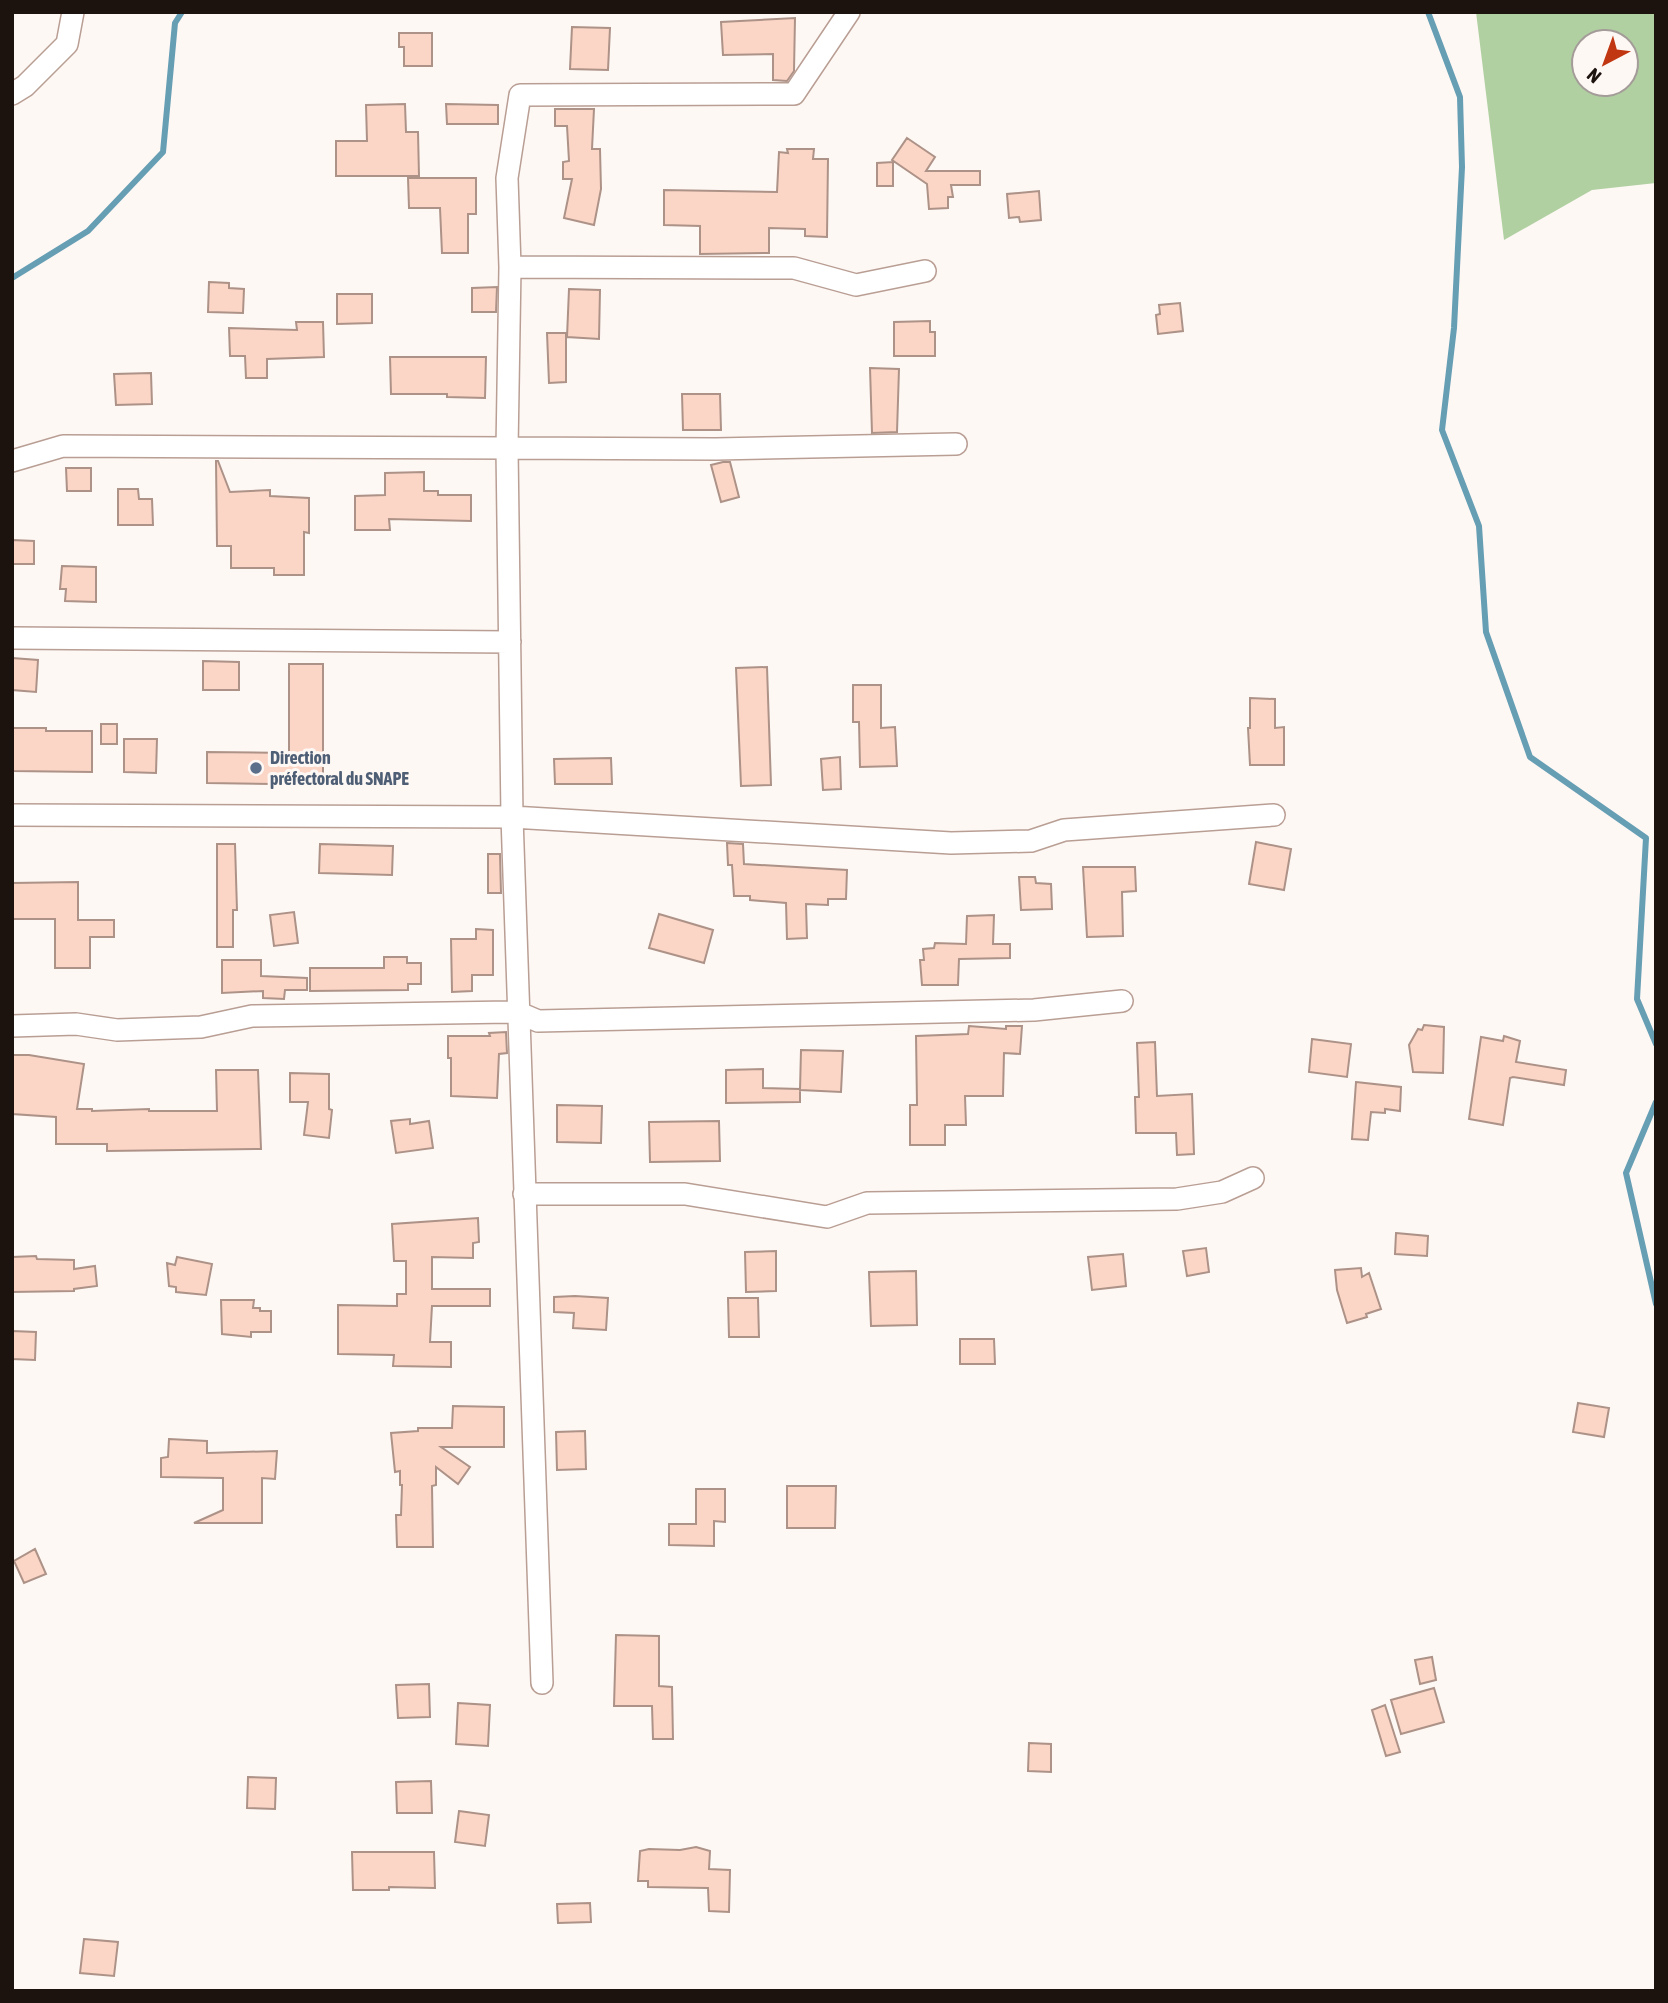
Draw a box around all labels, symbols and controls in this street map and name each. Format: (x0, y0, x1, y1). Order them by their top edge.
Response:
north arrow (1570, 28, 1640, 98)
text: N (1582, 64, 1605, 88)
place label: Direction préfectoral du SNAPE (270, 747, 409, 789)
marker: Direction préfectoral du SNAPE (248, 760, 264, 776)

